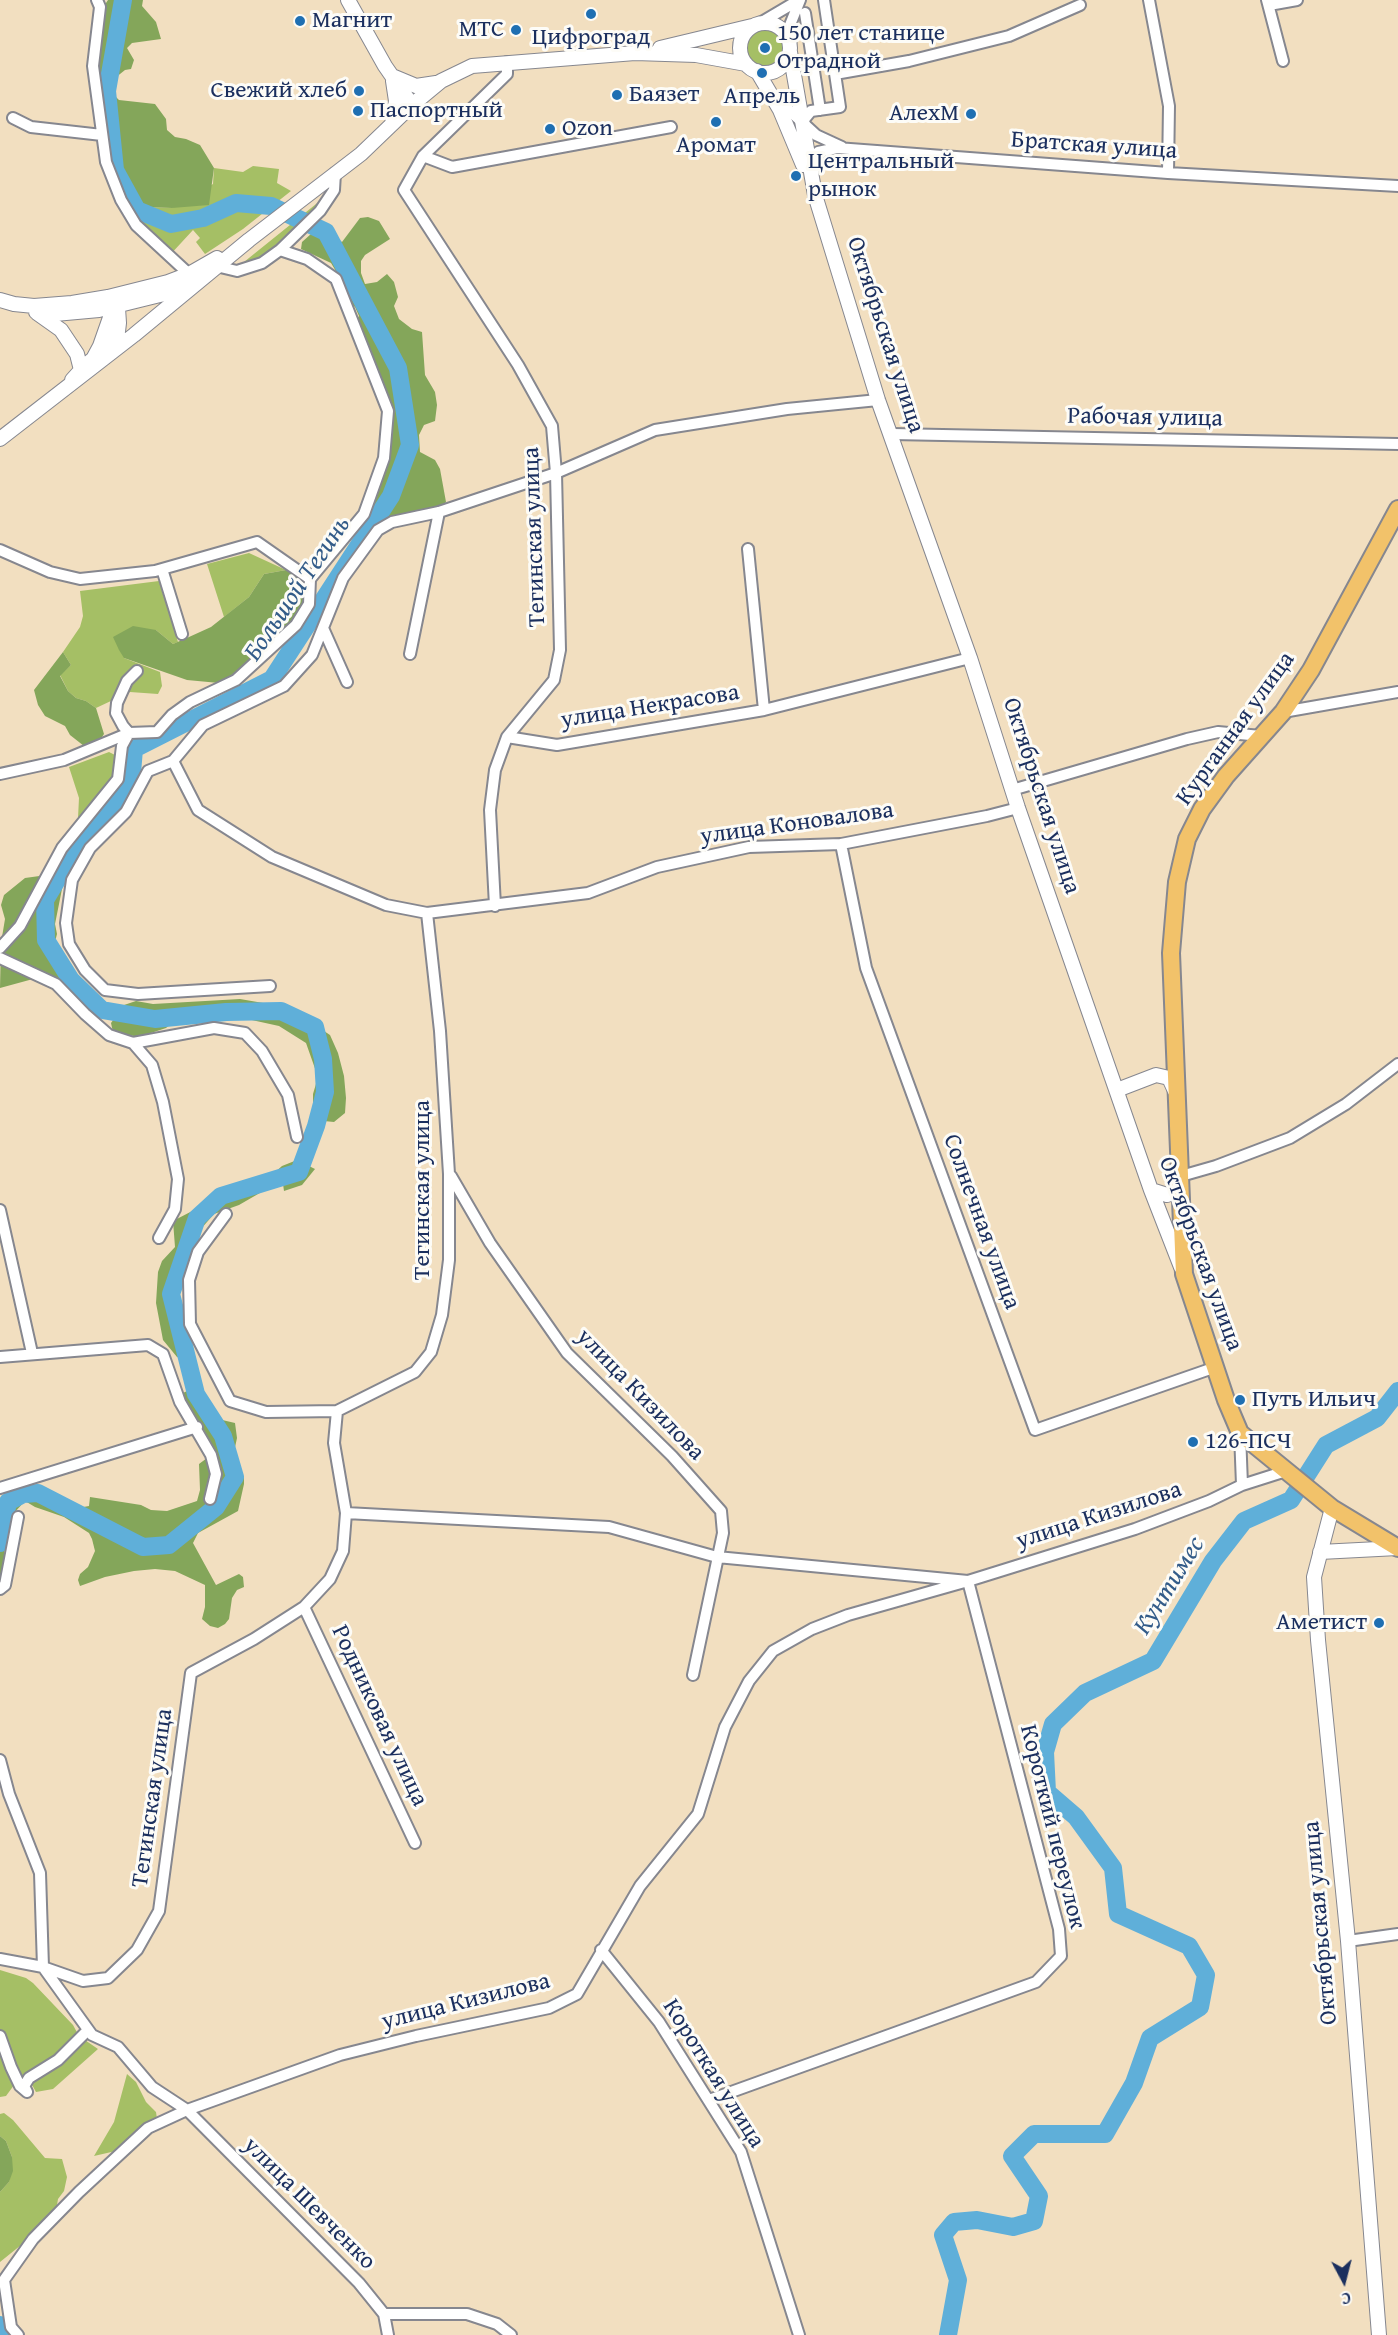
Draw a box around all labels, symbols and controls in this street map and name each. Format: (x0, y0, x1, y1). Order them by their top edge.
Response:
place label: Магнит (312, 7, 392, 35)
marker: Цифроград (584, 7, 598, 21)
marker: Магнит (293, 14, 307, 28)
place label: МТС (459, 16, 504, 44)
place label: 150 лет станице Отрадной (777, 20, 945, 76)
marker: МТС (509, 23, 523, 37)
place label: Цифроград (532, 24, 650, 52)
marker: 150 лет станице Отрадной (758, 41, 772, 55)
marker: Апрель (755, 66, 769, 80)
place label: Свежий хлеб (211, 77, 347, 105)
place label: Баязет (629, 81, 699, 109)
place label: Апрель (724, 83, 800, 111)
marker: Свежий хлеб (352, 84, 366, 98)
marker: Баязет (610, 88, 624, 102)
place label: Паспортный (370, 97, 503, 125)
place label: АлехМ (889, 100, 959, 128)
marker: Паспортный (351, 104, 365, 118)
marker: АлехМ (964, 107, 978, 121)
place label: Ozon (562, 115, 613, 143)
marker: Аромат (709, 115, 723, 129)
marker: Ozon (543, 122, 557, 136)
street label: Братская улица (1010, 126, 1178, 166)
place label: Аромат (676, 132, 756, 160)
place label: Центральный рынок (808, 148, 954, 204)
marker: Центральный рынок (789, 169, 803, 183)
street label: Октябрьская улица (840, 233, 930, 437)
street label: Рабочая улица (1067, 402, 1223, 434)
street label: Тегинская улица (517, 447, 553, 627)
water label: Большой Тегинь (238, 511, 358, 667)
street label: Курганная улица (1171, 647, 1301, 811)
street label: улица Некрасова (559, 679, 741, 735)
street label: Октябрьская улица (996, 694, 1086, 898)
street label: улица Коновалова (698, 796, 896, 852)
street label: Тегинская улица (409, 1100, 437, 1280)
street label: Солнечная улица (936, 1131, 1026, 1313)
street label: Октябрьская улица (1152, 1153, 1248, 1355)
street label: улица Кизилова (570, 1323, 710, 1467)
place label: Путь Ильич (1252, 1386, 1376, 1414)
marker: Путь Ильич (1233, 1393, 1247, 1407)
place label: 126-ПСЧ (1205, 1428, 1291, 1456)
marker: 126-ПСЧ (1186, 1435, 1200, 1449)
street label: улица Кизилова (1013, 1476, 1185, 1556)
water label: Кунтимес (1128, 1531, 1212, 1641)
place label: Аметист (1276, 1609, 1367, 1637)
marker: Аметист (1372, 1616, 1386, 1630)
street label: Родниковая улица (324, 1621, 434, 1811)
street label: Тегинская улица (126, 1707, 180, 1889)
street label: Короткий переулок (1013, 1722, 1091, 1932)
street label: Октябрьская улица (1298, 1820, 1344, 2026)
street label: улица Кизилова (379, 1967, 553, 2037)
street label: Короткая улица (656, 1994, 770, 2154)
street label: улица Шевченко (237, 2132, 381, 2276)
north arrow (1314, 2251, 1374, 2311)
text: С (1340, 2286, 1352, 2311)

